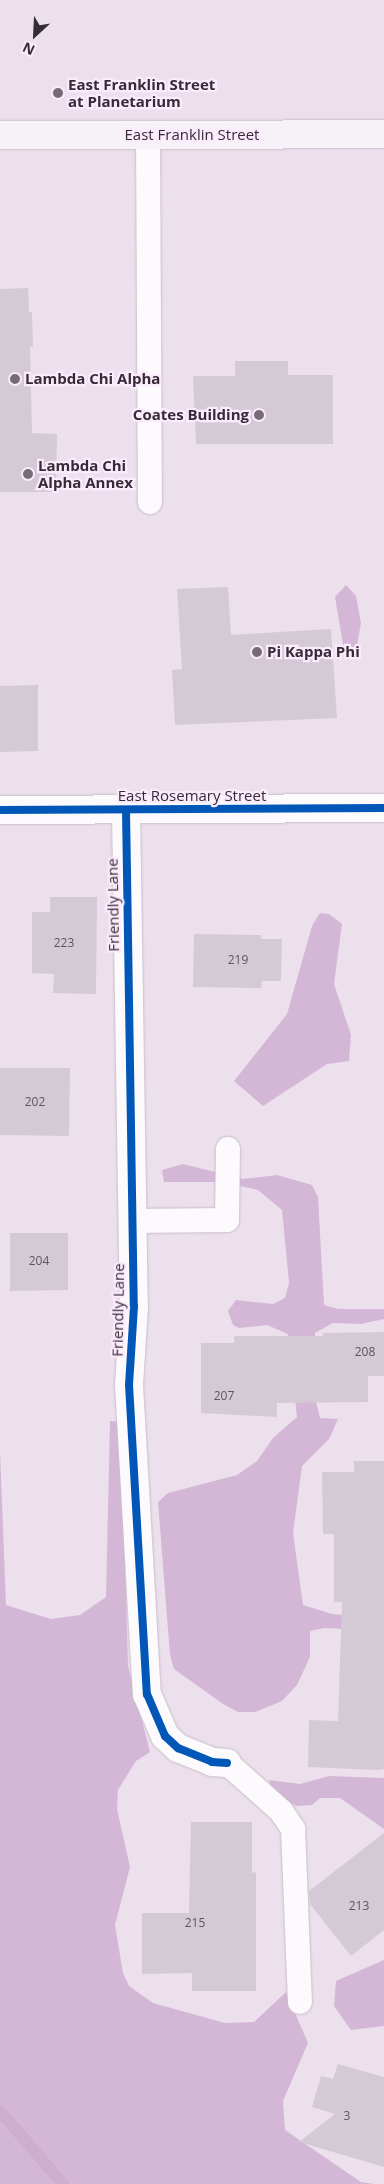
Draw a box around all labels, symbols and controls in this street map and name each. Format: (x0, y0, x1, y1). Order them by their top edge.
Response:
north arrow (10, 10, 60, 60)
text: N (19, 38, 38, 60)
place label: East Franklin Street at Planetarium (68, 75, 215, 110)
marker: East Franklin Street at Planetarium (52, 87, 64, 99)
street label: East Franklin Street (125, 126, 259, 144)
place label: Lambda Chi Alpha (25, 370, 160, 388)
marker: Lambda Chi Alpha (9, 373, 21, 385)
place label: Coates Building (133, 406, 249, 424)
marker: Coates Building (253, 409, 265, 421)
place label: Lambda Chi Alpha Annex (38, 456, 133, 491)
marker: Lambda Chi Alpha Annex (22, 468, 34, 480)
place label: Pi Kappa Phi (267, 643, 360, 661)
marker: Pi Kappa Phi (251, 646, 263, 658)
street label: East Rosemary Street (118, 787, 266, 805)
street label: Friendly Lane (103, 858, 123, 952)
house number: 223 (54, 936, 74, 950)
house number: 219 (228, 953, 248, 967)
house number: 202 (25, 1095, 45, 1109)
house number: 204 (29, 1254, 49, 1268)
street label: Friendly Lane (108, 1263, 128, 1357)
house number: 208 (355, 1345, 375, 1359)
house number: 207 (214, 1389, 234, 1403)
house number: 213 (349, 1899, 369, 1913)
house number: 215 (185, 1916, 205, 1930)
house number: 3 (344, 2109, 350, 2123)

